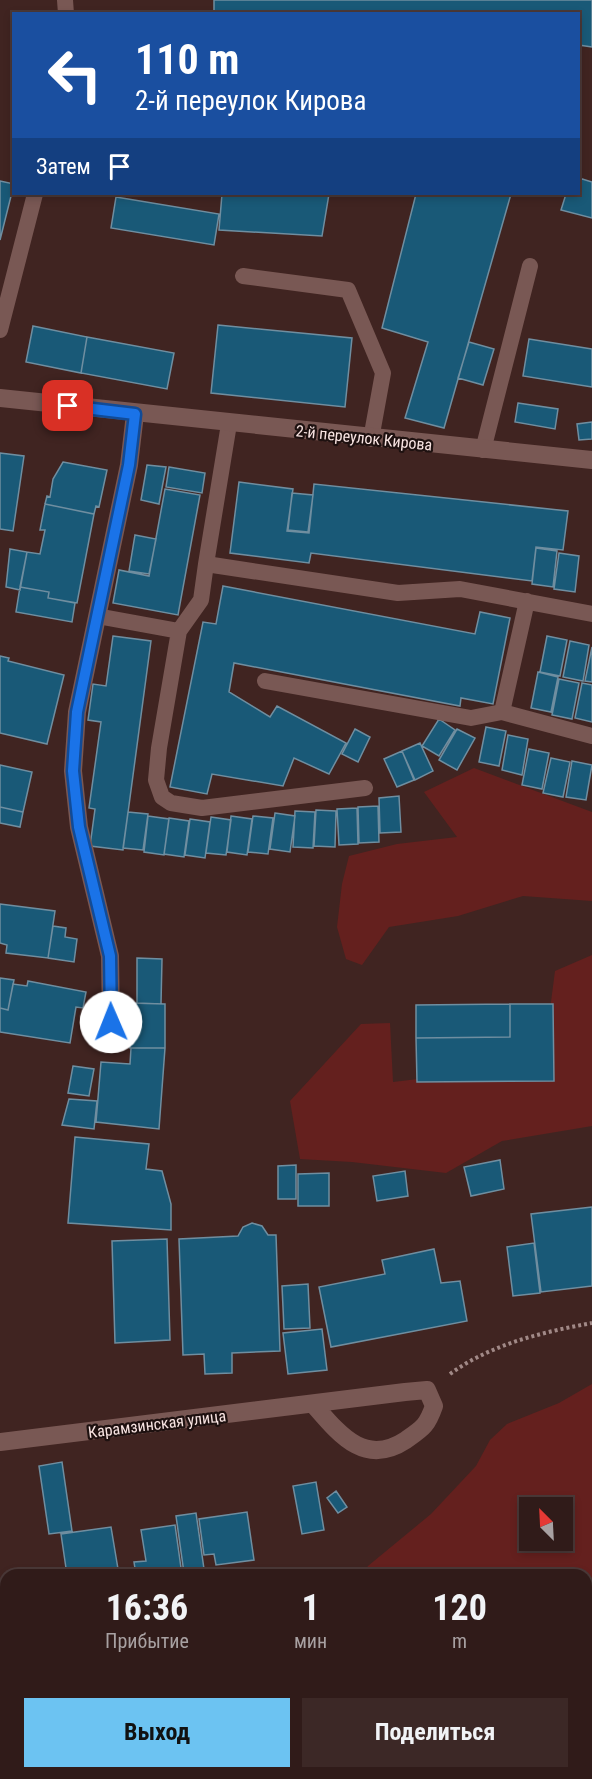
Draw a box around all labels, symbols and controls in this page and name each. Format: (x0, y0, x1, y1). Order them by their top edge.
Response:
text: 110 m (135, 35, 240, 84)
icon: left (36, 36, 114, 114)
text: 2-й переулок Кирова (135, 85, 366, 117)
icon: arrive (103, 150, 136, 183)
text: Затем (36, 154, 91, 179)
pin (42, 380, 93, 431)
icon: arrive (51, 389, 84, 422)
street label: 2-й переулок Кирова (295, 421, 433, 455)
position arrow (79, 990, 143, 1054)
street label: Карамзинская улица (87, 1406, 227, 1442)
north arrow (519, 1497, 573, 1551)
map controls (519, 1497, 573, 1551)
text: 16:36 (106, 1587, 188, 1629)
text: 1 (301, 1587, 320, 1629)
text: 120 (432, 1587, 487, 1629)
text: Прибытие (105, 1629, 189, 1653)
text: мин (294, 1629, 327, 1653)
text: m (452, 1629, 467, 1653)
button: Выход (24, 1698, 290, 1767)
button: Поделиться (302, 1698, 568, 1767)

